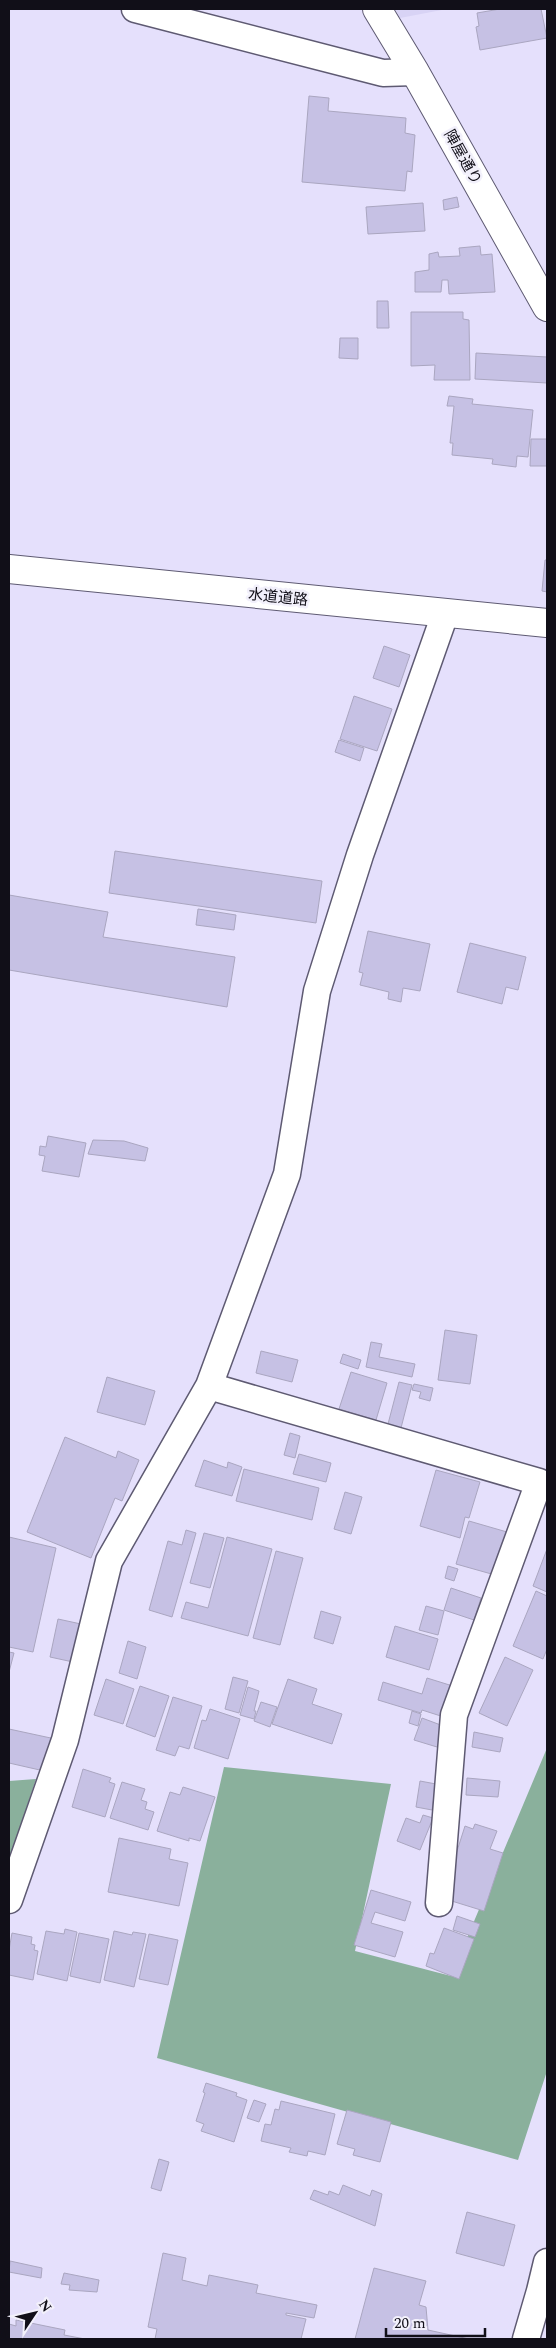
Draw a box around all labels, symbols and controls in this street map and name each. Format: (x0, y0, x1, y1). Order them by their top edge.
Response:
street label: 陣屋通り (438, 125, 487, 189)
street label: 水道道路 (247, 583, 309, 612)
north arrow (10, 2288, 60, 2338)
text: N (33, 2295, 57, 2317)
scale bar (386, 2306, 485, 2338)
text: 20 m (394, 2312, 426, 2335)

